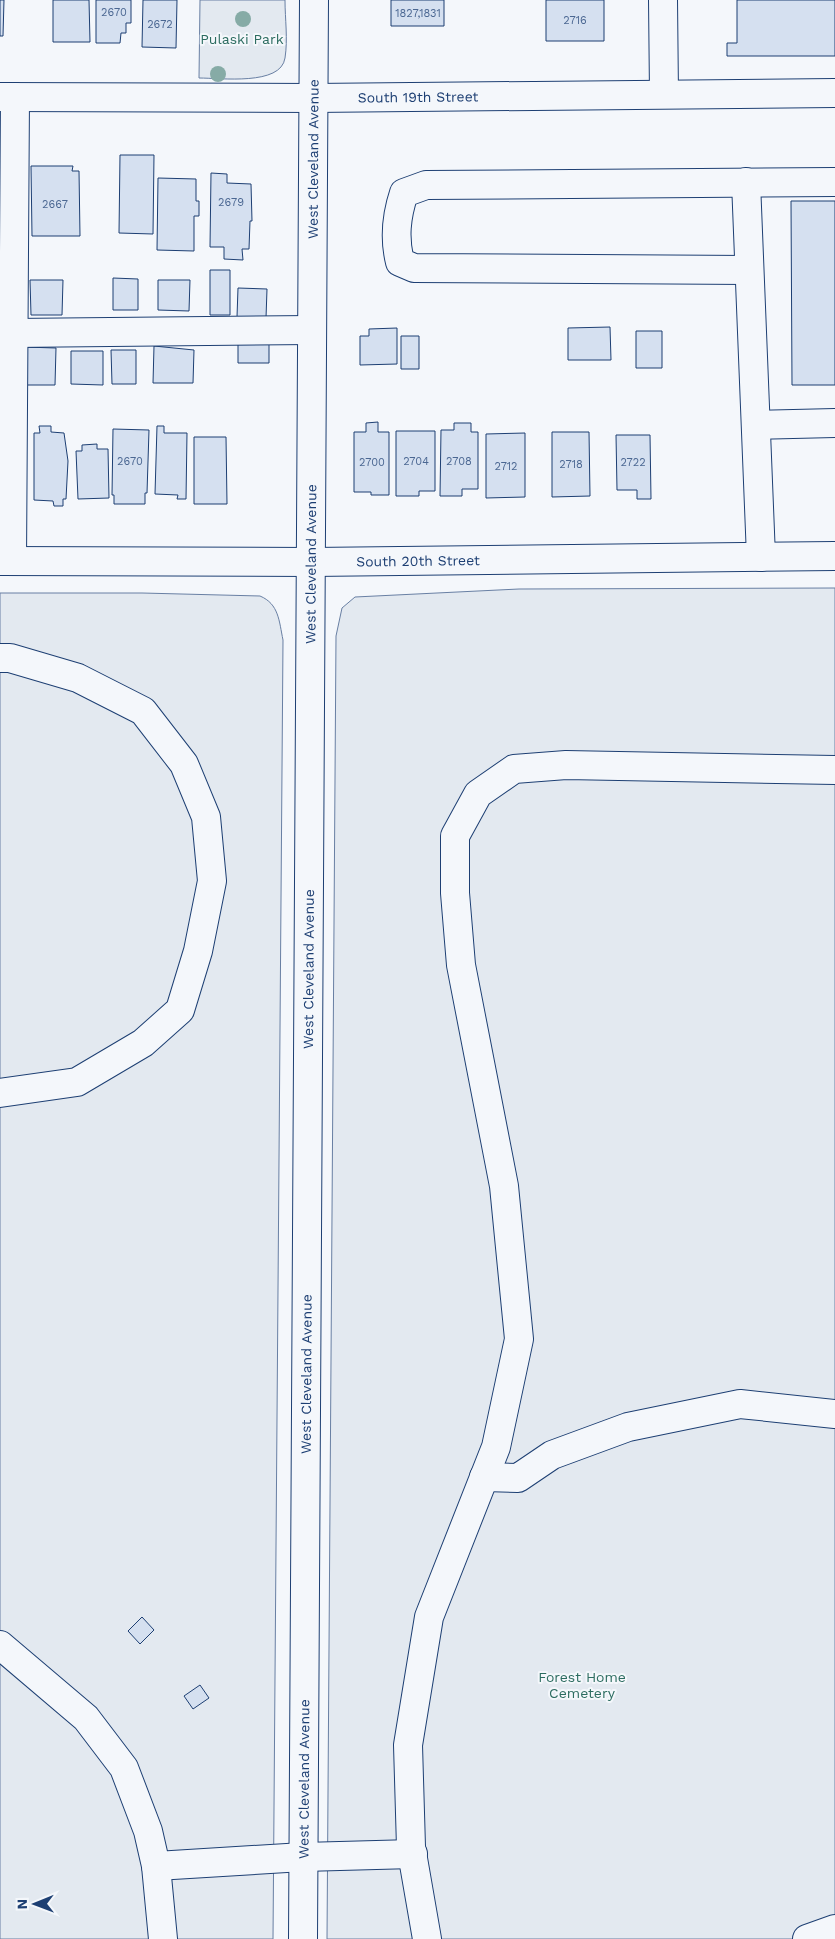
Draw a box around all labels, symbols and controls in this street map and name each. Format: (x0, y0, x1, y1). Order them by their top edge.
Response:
house number: 2670 (101, 6, 127, 19)
house number: 1827,1831 (395, 7, 441, 20)
house number: 2716 (563, 14, 587, 27)
house number: 2672 (147, 18, 173, 31)
park label: Pulaski Park (200, 31, 284, 47)
street label: West Cleveland Avenue (305, 79, 322, 239)
street label: South 19th Street (358, 88, 479, 106)
house number: 2679 (218, 196, 244, 209)
house number: 2667 (42, 198, 68, 211)
house number: 2670 (117, 455, 143, 468)
house number: 2704 (403, 455, 429, 468)
house number: 2708 (446, 455, 472, 468)
house number: 2700 (359, 456, 385, 469)
house number: 2722 (620, 456, 646, 469)
house number: 2718 (559, 458, 583, 471)
house number: 2712 (494, 460, 518, 473)
street label: West Cleveland Avenue (302, 484, 319, 644)
street label: South 20th Street (356, 552, 480, 569)
street label: West Cleveland Avenue (300, 889, 317, 1049)
street label: West Cleveland Avenue (298, 1294, 315, 1454)
park label: Forest Home Cemetery (538, 1669, 626, 1701)
street label: West Cleveland Avenue (295, 1699, 312, 1859)
north arrow (10, 1879, 60, 1929)
text: N (14, 1899, 30, 1910)

